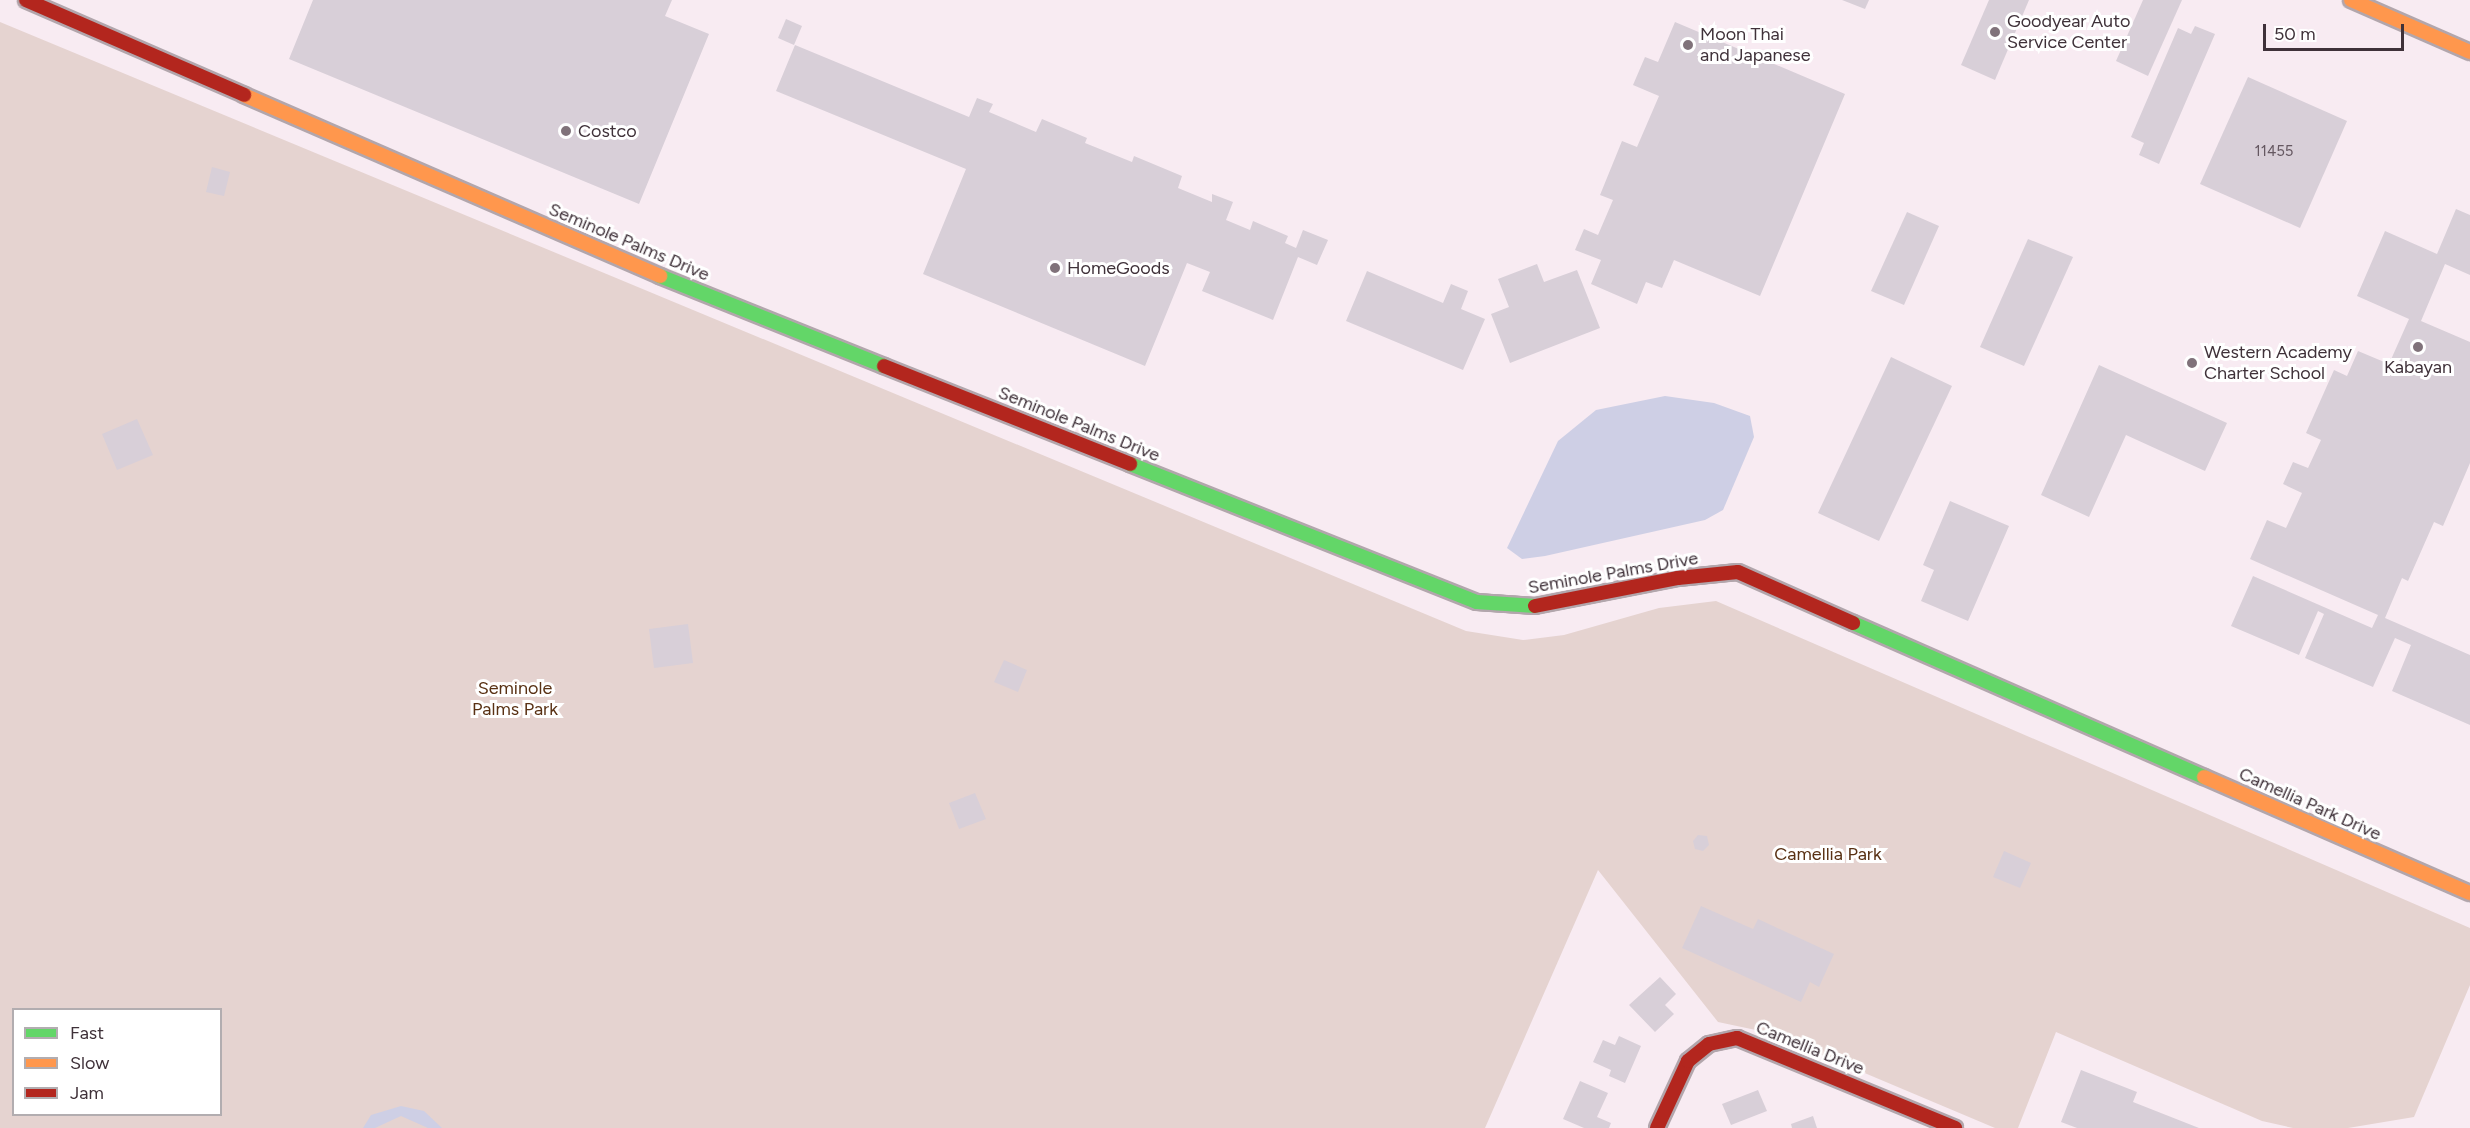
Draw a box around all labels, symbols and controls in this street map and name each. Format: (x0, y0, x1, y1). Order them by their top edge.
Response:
place label: Goodyear Auto Service Center (2007, 11, 2130, 54)
scale bar (2266, 12, 2407, 50)
text: 50 m (2274, 23, 2316, 45)
place label: Moon Thai and Japanese (1700, 24, 1811, 66)
marker: Goodyear Auto Service Center (1988, 25, 2002, 39)
marker: Moon Thai and Japanese (1681, 38, 1695, 52)
place label: Costco (578, 120, 637, 142)
marker: Costco (559, 124, 573, 138)
house number: 11455 (2255, 143, 2293, 161)
street label: Seminole Palms Drive (546, 198, 712, 286)
place label: HomeGoods (1067, 257, 1170, 279)
marker: HomeGoods (1048, 261, 1062, 275)
marker: Kabayan (2411, 340, 2425, 354)
place label: Western Academy Charter School (2204, 342, 2352, 385)
marker: Western Academy Charter School (2185, 356, 2199, 370)
place label: Kabayan (2384, 356, 2452, 378)
street label: Seminole Palms Drive (995, 382, 1163, 466)
street label: Seminole Palms Drive (1526, 547, 1700, 599)
park label: Seminole Palms Park (472, 678, 558, 720)
street label: Camellia Park Drive (2236, 763, 2384, 845)
park label: Camellia Park (1774, 843, 1882, 865)
legend (12, 1008, 222, 1116)
street label: Camellia Drive (1753, 1017, 1867, 1079)
text: Fast (70, 1022, 104, 1044)
text: Slow (70, 1052, 109, 1074)
text: Jam (70, 1082, 104, 1104)

